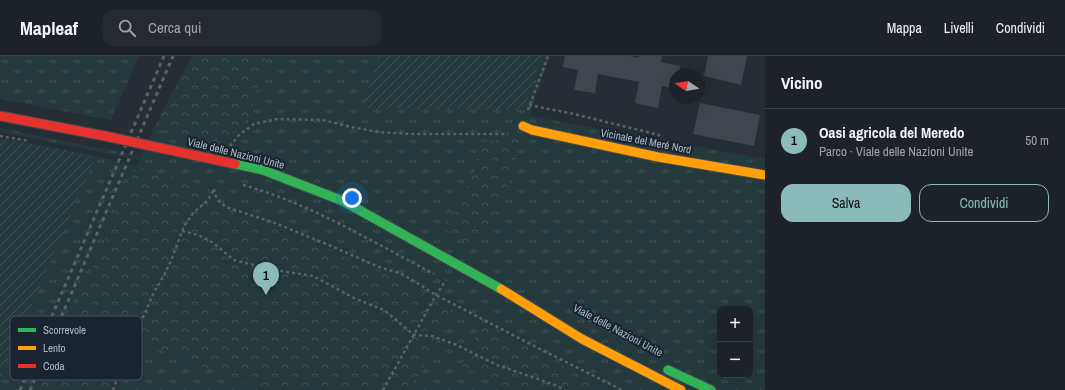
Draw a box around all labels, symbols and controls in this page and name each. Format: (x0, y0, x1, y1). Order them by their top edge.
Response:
search box (102, 10, 382, 46)
text: Mapleaf (20, 15, 78, 41)
icon: search (116, 17, 138, 39)
text: Cerca qui (148, 17, 201, 38)
text: Mappa (887, 19, 922, 37)
text: Livelli (944, 19, 974, 37)
text: Condividi (996, 19, 1045, 37)
north arrow (669, 68, 705, 104)
text: Vicino (781, 71, 823, 94)
text: Oasi agricola del Meredo (819, 122, 965, 143)
street label: Vicinale del Meré Nord (599, 125, 693, 157)
text: 1 (791, 132, 797, 149)
text: 50 m (1025, 132, 1049, 149)
street label: Viale delle Nazioni Unite (186, 134, 286, 172)
text: Parco · Viale delle Nazioni Unite (819, 143, 973, 160)
button: Salva (781, 184, 911, 222)
button: Condividi (919, 184, 1049, 222)
your location (342, 188, 362, 208)
pin: 1 (253, 262, 279, 295)
street label: Viale delle Nazioni Unite (571, 300, 665, 360)
map controls (717, 306, 753, 378)
button: + (717, 306, 753, 342)
legend (10, 316, 142, 380)
text: Scorrevole (43, 323, 86, 337)
text: Lento (43, 341, 66, 355)
button: − (717, 342, 753, 378)
text: Coda (43, 359, 65, 373)

